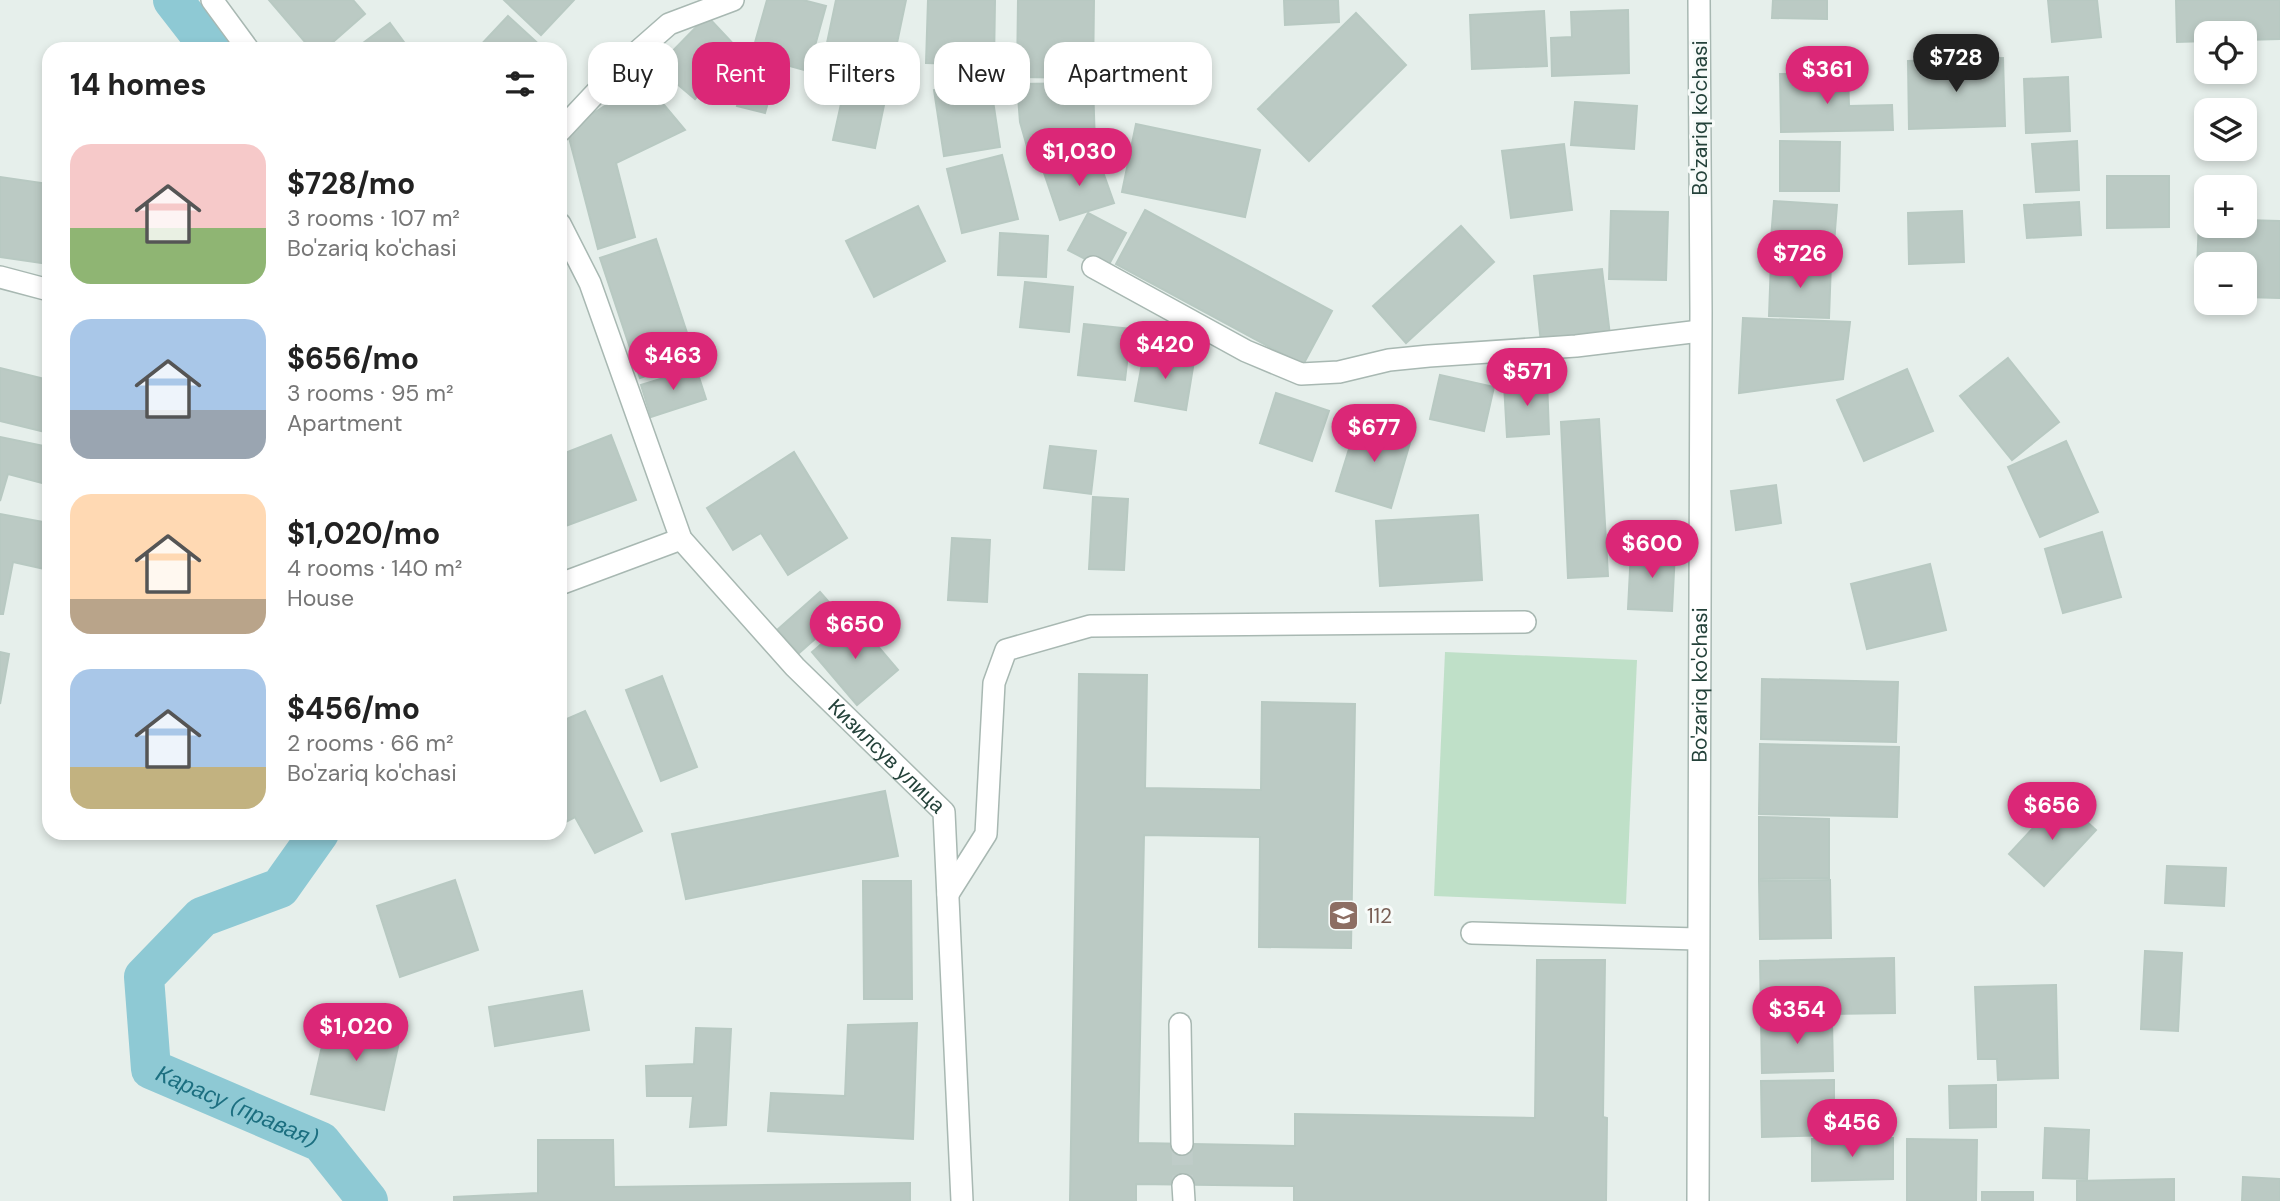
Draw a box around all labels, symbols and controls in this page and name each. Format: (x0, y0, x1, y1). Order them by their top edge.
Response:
map controls (2194, 21, 2257, 315)
button: locate (2194, 21, 2257, 84)
pin: $728 (1915, 34, 1997, 94)
street label: Bo'zariq ko'chasi (1686, 40, 1714, 196)
chip: Buy (588, 42, 678, 105)
chip: Rent (692, 42, 790, 105)
chip: Filters (804, 42, 920, 105)
chip: New (934, 42, 1030, 105)
chip: Apartment (1044, 42, 1212, 105)
text: $728 (1929, 42, 1983, 72)
pin: $361 (1786, 46, 1868, 106)
text: $361 (1802, 54, 1852, 84)
text: 14 homes (70, 65, 207, 104)
icon: filters (501, 65, 539, 103)
button: layers (2194, 98, 2257, 161)
pin: $1,030 (1022, 128, 1136, 188)
text: $1,030 (1042, 136, 1116, 166)
text: $728/mo (287, 164, 415, 203)
icon: home (126, 172, 210, 256)
button: + (2194, 175, 2257, 238)
text: 3 rooms · 107 m² (287, 203, 460, 233)
pin: $726 (1759, 230, 1841, 290)
text: Bo'zariq ko'chasi (287, 233, 457, 263)
text: $726 (1773, 238, 1827, 268)
button: − (2194, 252, 2257, 315)
pin: $420 (1124, 322, 1206, 381)
text: $420 (1136, 329, 1194, 359)
pin: $463 (632, 332, 714, 392)
text: $656/mo (287, 339, 419, 378)
text: $463 (644, 340, 702, 370)
icon: home (126, 347, 210, 431)
pin: $571 (1486, 348, 1568, 408)
text: $571 (1502, 356, 1552, 386)
text: 3 rooms · 95 m² (287, 378, 454, 408)
pin: $677 (1333, 405, 1415, 464)
text: Apartment (287, 408, 402, 438)
text: $677 (1348, 412, 1400, 442)
text: $1,020/mo (287, 514, 440, 553)
pin: $600 (1611, 520, 1693, 580)
icon: home (126, 522, 210, 606)
text: $600 (1622, 528, 1682, 558)
text: 4 rooms · 140 m² (287, 553, 462, 583)
text: House (287, 583, 354, 613)
pin: $650 (814, 602, 896, 661)
street label: Bo'zariq ko'chasi (1685, 607, 1714, 763)
text: $650 (826, 609, 884, 639)
text: $456/mo (287, 689, 420, 728)
street label: Кизилсув улица (822, 693, 951, 820)
icon: home (126, 697, 210, 781)
text: 2 rooms · 66 m² (287, 728, 454, 758)
text: Bo'zariq ko'chasi (287, 758, 457, 788)
pin: $656 (2011, 782, 2093, 842)
text: $656 (2024, 790, 2080, 820)
school or university icon: 112 (1327, 899, 1361, 933)
place label: 112 (1367, 902, 1392, 930)
pin: $354 (1756, 986, 1838, 1046)
text: $354 (1768, 994, 1826, 1024)
pin: $1,020 (299, 1004, 413, 1063)
text: $1,020 (319, 1011, 393, 1041)
water label: Карасу (правая) (152, 1058, 323, 1154)
pin: $456 (1811, 1100, 1893, 1159)
text: $456 (1823, 1107, 1881, 1137)

